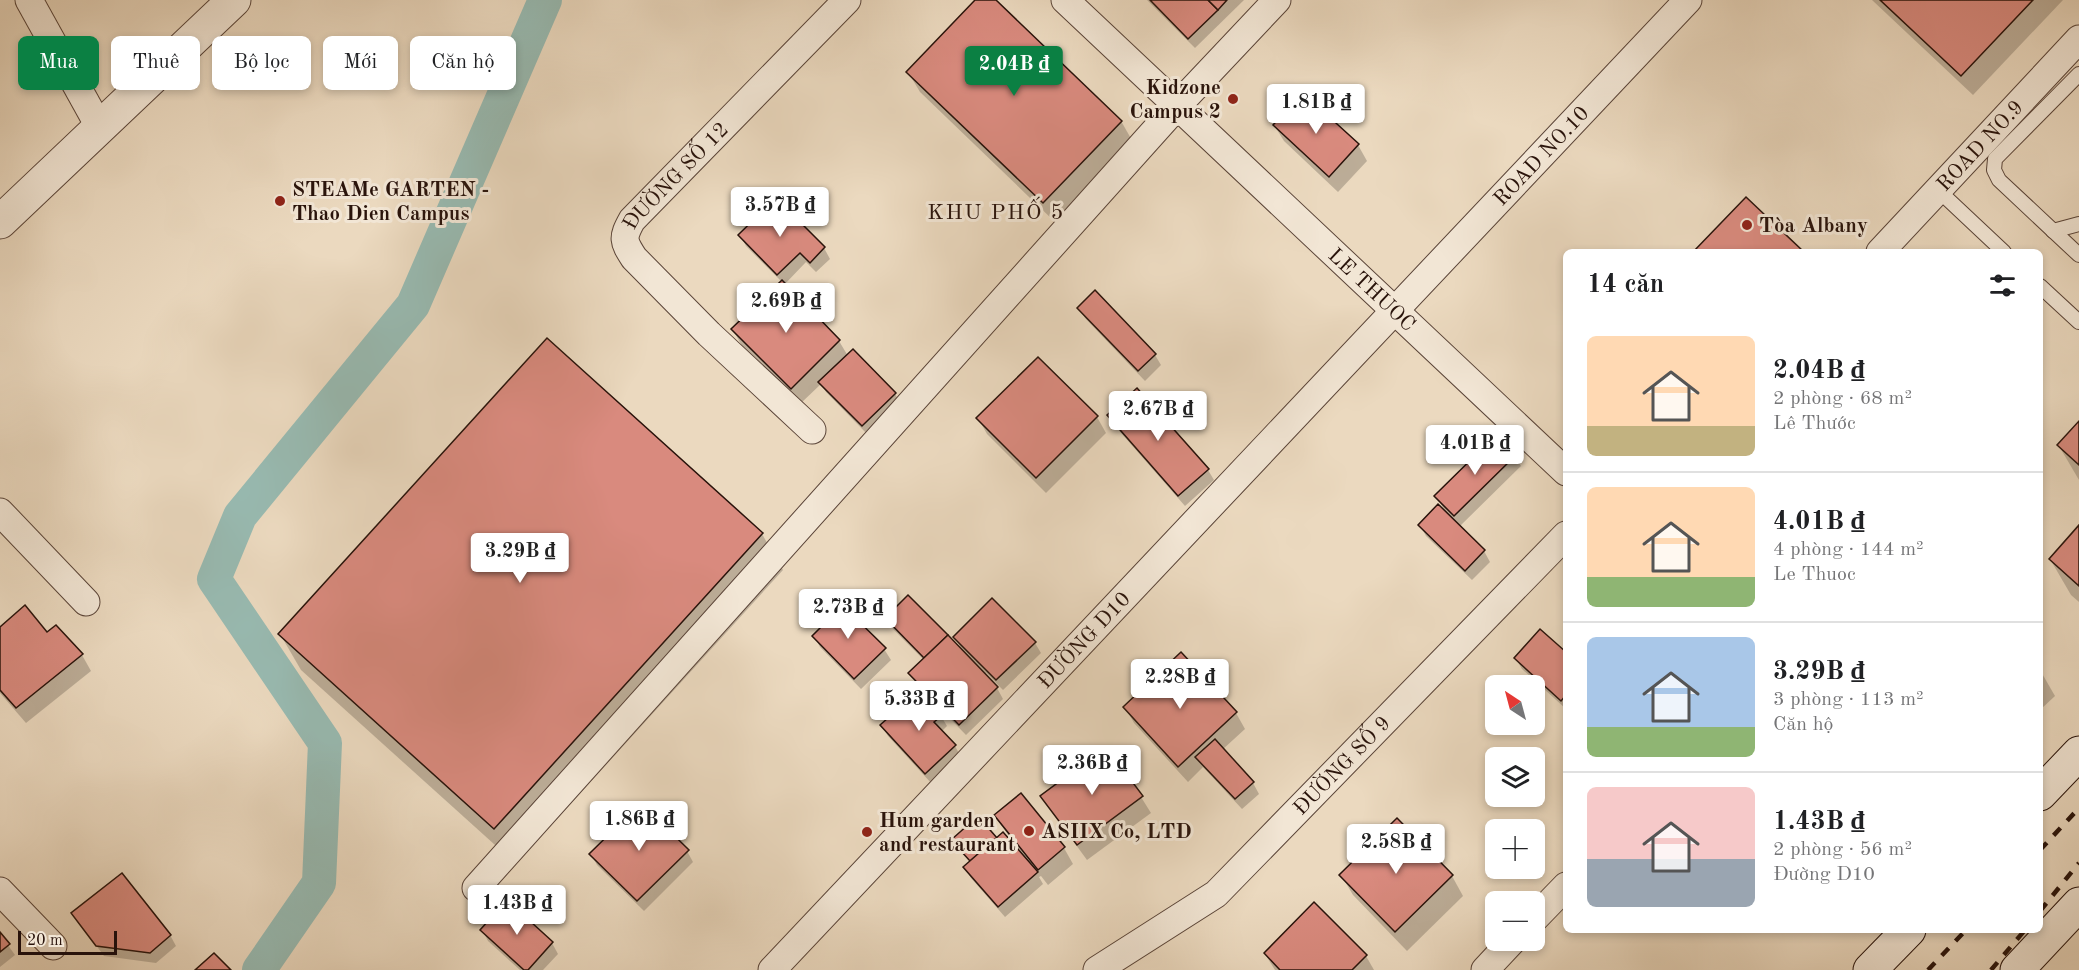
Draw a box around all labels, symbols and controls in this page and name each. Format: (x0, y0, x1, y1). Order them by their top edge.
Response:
chip: Mua (18, 36, 99, 90)
chip: Thuê (111, 36, 200, 90)
chip: Bộ lọc (212, 36, 311, 90)
chip: Mới (323, 36, 398, 90)
chip: Căn hộ (410, 36, 516, 90)
pin: 2.04B ₫ (959, 46, 1069, 97)
text: 2.04B ₫ (979, 55, 1049, 75)
place label: Kidzone Campus 2 (1130, 78, 1221, 123)
pin: 1.81B ₫ (1261, 84, 1371, 135)
marker: Kidzone Campus 2 (1226, 92, 1240, 106)
text: 1.81B ₫ (1281, 93, 1351, 113)
street label: ROAD NO.9 (1934, 97, 2028, 196)
street label: ROAD NO.10 (1490, 103, 1594, 210)
street label: ĐƯỜNG SỐ 12 (620, 119, 733, 234)
place label: STEAMe GARTEN - Thao Dien Campus (292, 180, 489, 225)
pin: 3.57B ₫ (725, 187, 835, 238)
marker: STEAMe GARTEN - Thao Dien Campus (273, 194, 287, 208)
text: 3.57B ₫ (745, 196, 815, 216)
district label: KHU PHỐ 5 (927, 196, 1065, 224)
place label: Tòa Albany (1759, 216, 1868, 237)
marker: Tòa Albany (1740, 218, 1754, 232)
street label: LE THUOC (1324, 245, 1419, 336)
icon: filters (1986, 269, 2019, 302)
text: 14 căn (1587, 272, 1664, 298)
pin: 2.69B ₫ (731, 283, 841, 334)
text: 2.69B ₫ (751, 292, 821, 312)
text: 2.04B ₫ (1773, 358, 1865, 384)
icon: home (1635, 360, 1707, 432)
text: 2 phòng · 68 m² (1773, 389, 1912, 409)
pin: 2.67B ₫ (1103, 391, 1213, 442)
text: 2.67B ₫ (1123, 400, 1193, 420)
text: Lê Thước (1773, 414, 1856, 434)
pin: 4.01B ₫ (1420, 425, 1530, 476)
text: 4.01B ₫ (1440, 434, 1510, 454)
text: 4.01B ₫ (1773, 509, 1865, 535)
icon: home (1635, 511, 1707, 583)
pin: 3.29B ₫ (465, 533, 575, 584)
text: 4 phòng · 144 m² (1773, 540, 1924, 560)
text: 3.29B ₫ (485, 542, 555, 562)
text: Le Thuoc (1773, 565, 1856, 585)
pin: 2.73B ₫ (793, 589, 903, 640)
street label: ĐƯỜNG D10 (1035, 589, 1135, 693)
text: 2.73B ₫ (813, 598, 883, 618)
pin: 2.28B ₫ (1125, 659, 1235, 710)
text: 3.29B ₫ (1773, 659, 1865, 685)
icon: home (1635, 661, 1707, 733)
text: 2.28B ₫ (1145, 668, 1215, 688)
north arrow (1485, 675, 1545, 735)
map controls (1485, 675, 1545, 951)
pin: 5.33B ₫ (864, 681, 974, 732)
text: 5.33B ₫ (884, 690, 954, 710)
text: 3 phòng · 113 m² (1773, 690, 1924, 710)
street label: ĐƯỜNG SỐ 9 (1290, 713, 1395, 820)
text: Căn hộ (1773, 715, 1833, 735)
pin: 2.36B ₫ (1037, 745, 1147, 796)
button: layers (1485, 747, 1545, 807)
text: 2.36B ₫ (1057, 754, 1127, 774)
pin: 1.86B ₫ (584, 801, 694, 852)
text: 1.43B ₫ (1773, 809, 1865, 835)
text: 1.86B ₫ (604, 810, 674, 830)
place label: Hum garden and restaurant (879, 811, 1016, 856)
icon: home (1635, 811, 1707, 883)
button: + (1485, 819, 1545, 879)
place label: ASIIX Co, LTD (1041, 822, 1192, 843)
marker: ASIIX Co, LTD (1022, 824, 1036, 838)
pin: 2.58B ₫ (1341, 824, 1451, 875)
marker: Hum garden and restaurant (860, 825, 874, 839)
text: 2.58B ₫ (1361, 833, 1431, 853)
text: 2 phòng · 56 m² (1773, 840, 1912, 860)
text: Đường D10 (1773, 865, 1875, 885)
pin: 1.43B ₫ (462, 885, 572, 936)
button: − (1485, 891, 1545, 951)
text: 1.43B ₫ (482, 894, 552, 914)
scale bar (18, 928, 117, 956)
text: 20 m (27, 933, 63, 949)

